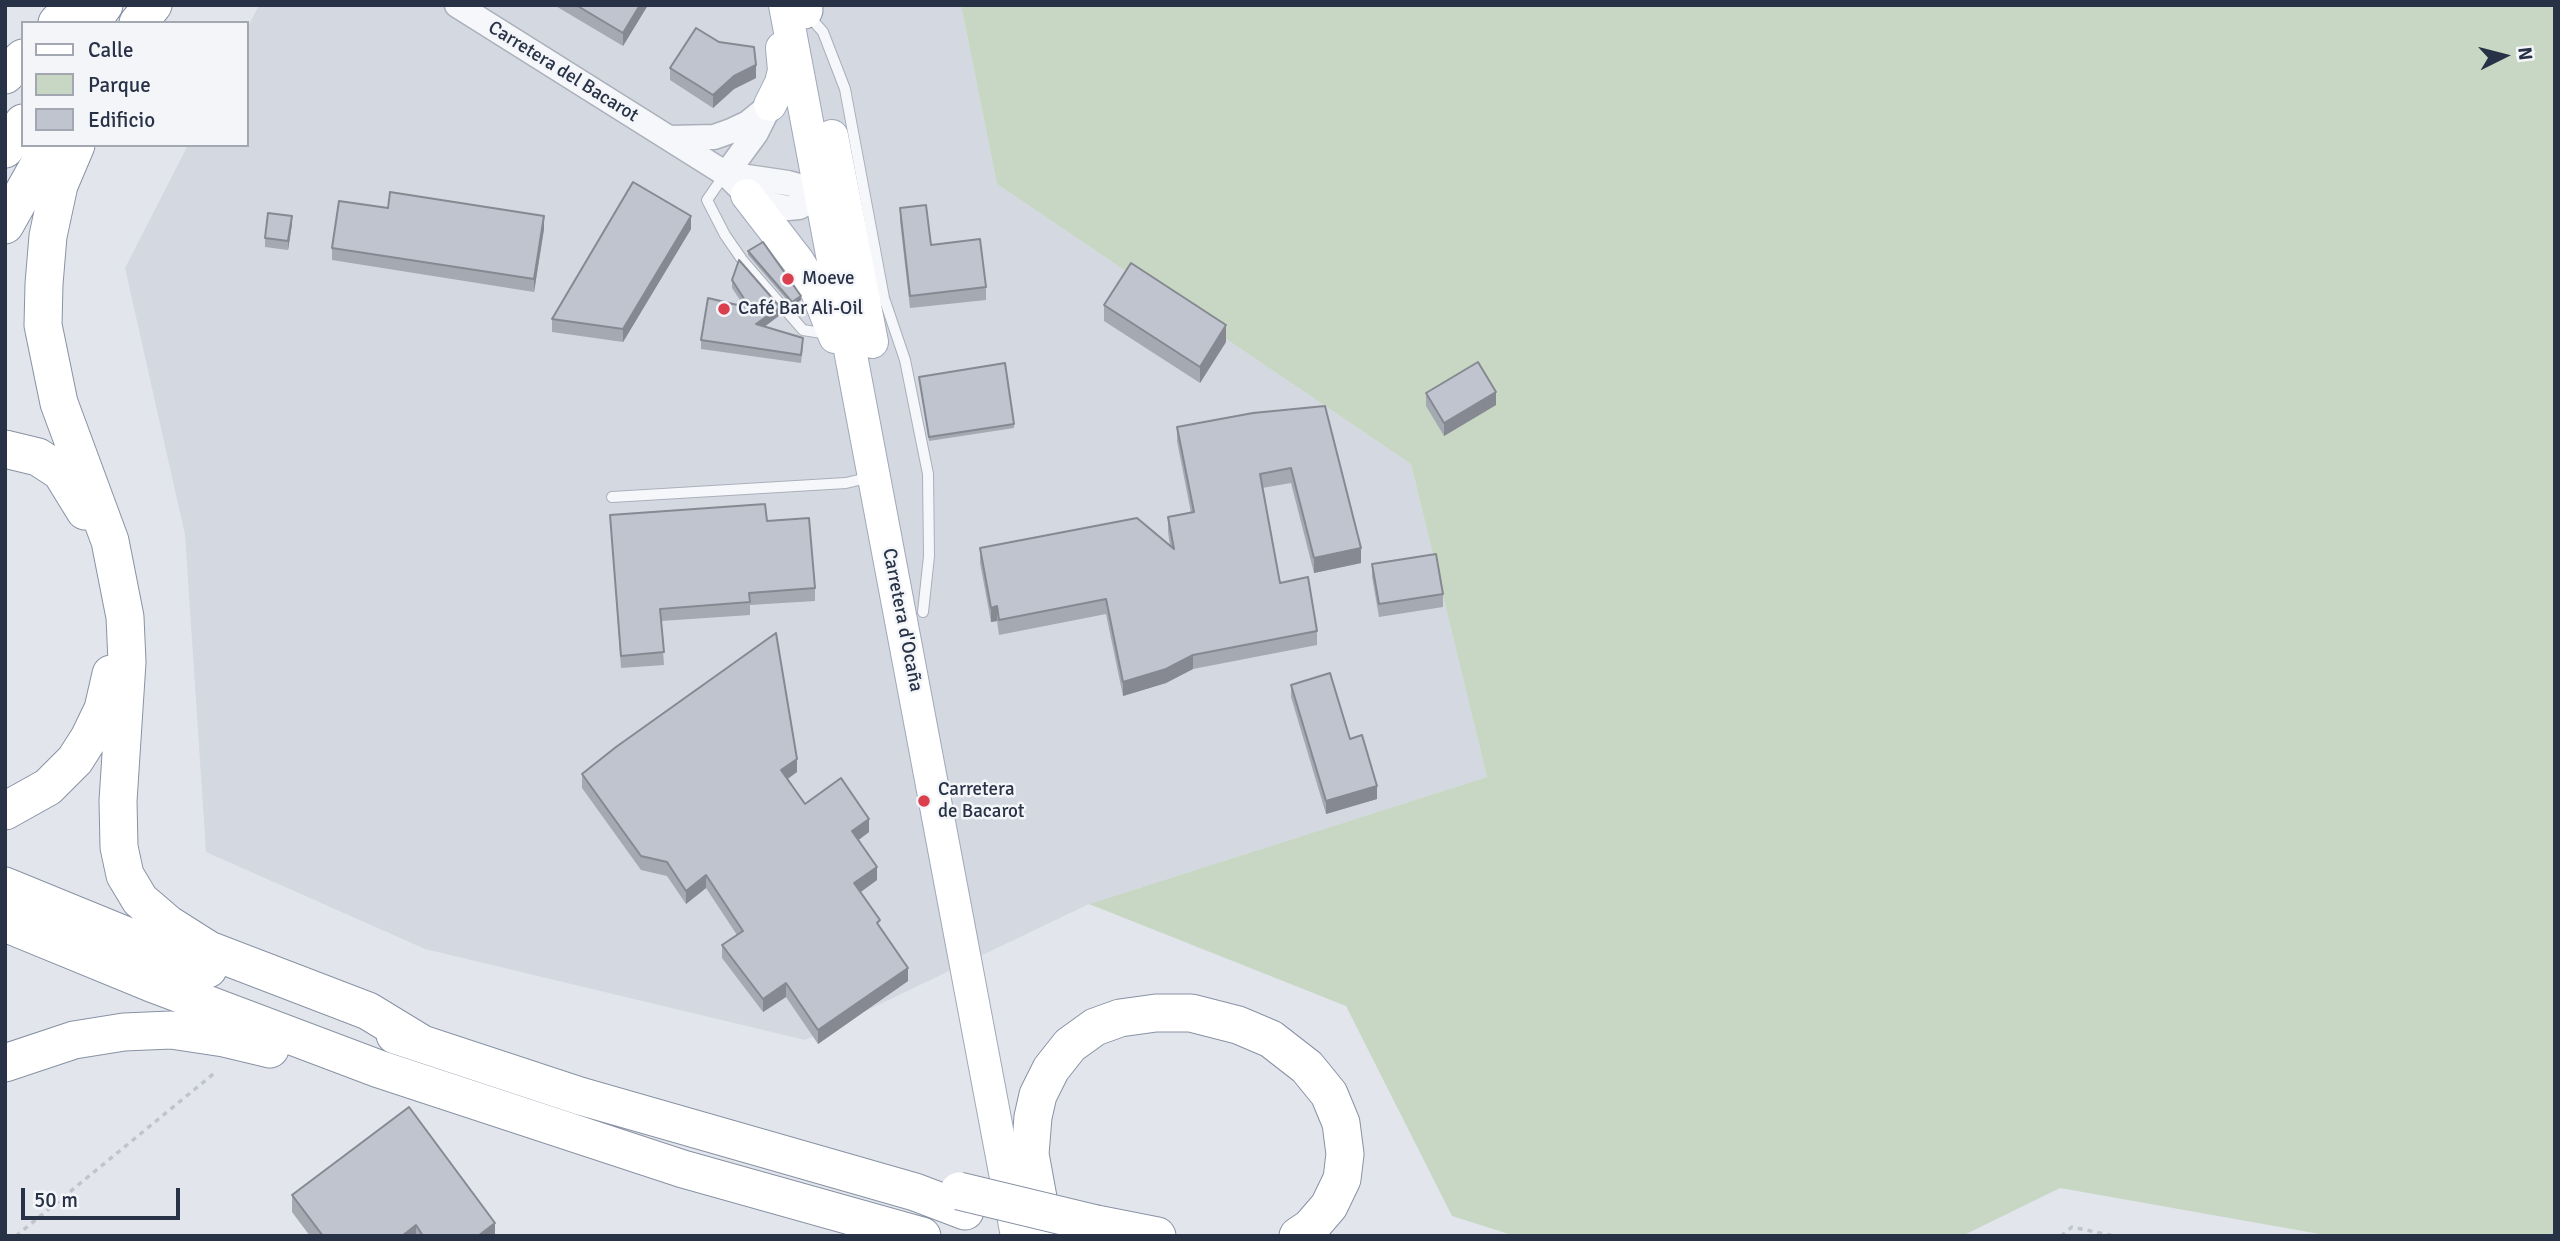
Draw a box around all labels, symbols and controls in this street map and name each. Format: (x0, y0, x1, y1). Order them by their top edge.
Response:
street label: Carretera del Bacarot (484, 17, 642, 127)
legend (21, 21, 248, 147)
north arrow (2469, 21, 2539, 91)
text: Calle (88, 37, 134, 63)
text: N (2512, 46, 2538, 62)
text: Parque (88, 72, 151, 98)
text: Edificio (88, 107, 155, 133)
place label: Moeve (802, 268, 854, 290)
marker: Moeve (780, 271, 796, 287)
place label: Café Bar Ali-Oil (738, 298, 863, 320)
marker: Café Bar Ali-Oil (716, 301, 732, 317)
street label: Carretera d'Ocaña (877, 546, 927, 694)
place label: Carretera de Bacarot (938, 779, 1024, 823)
marker: Carretera de Bacarot (916, 793, 932, 809)
scale bar (24, 1174, 184, 1218)
text: 50 m (34, 1187, 78, 1213)

